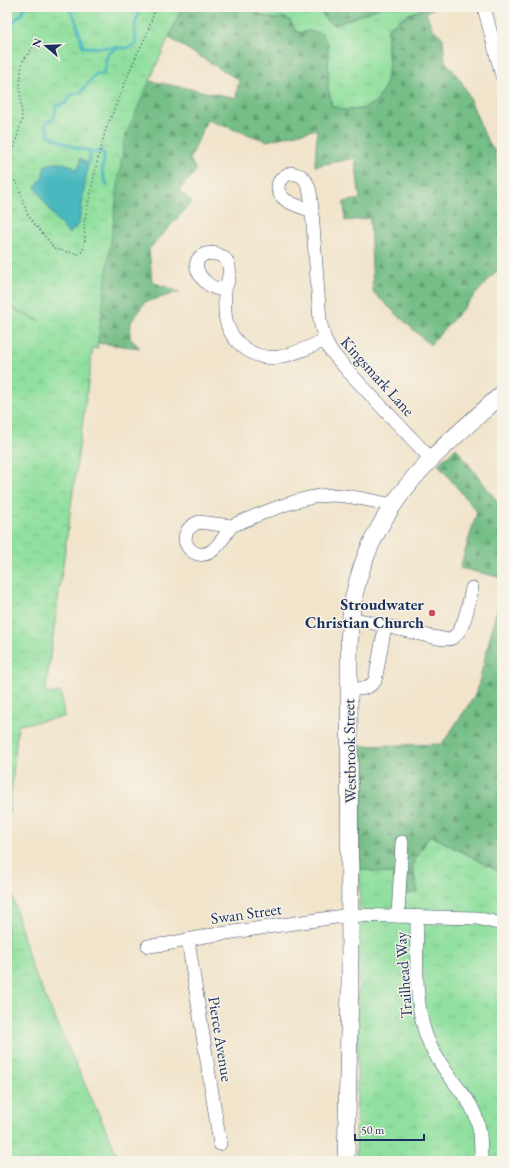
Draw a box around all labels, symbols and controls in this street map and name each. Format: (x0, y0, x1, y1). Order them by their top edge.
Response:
north arrow (26, 26, 66, 66)
text: N (28, 36, 45, 49)
street label: Kingsmark Lane (336, 332, 419, 421)
place label: Stroudwater Christian Church (305, 594, 424, 633)
marker: Stroudwater Christian Church (427, 608, 437, 618)
street label: Westbrook Street (338, 699, 361, 803)
street label: Swan Street (209, 898, 283, 929)
street label: Trailhead Way (390, 930, 417, 1019)
street label: Pierce Avenue (203, 995, 238, 1083)
scale bar (355, 1116, 424, 1142)
text: 50 m (361, 1122, 385, 1138)

